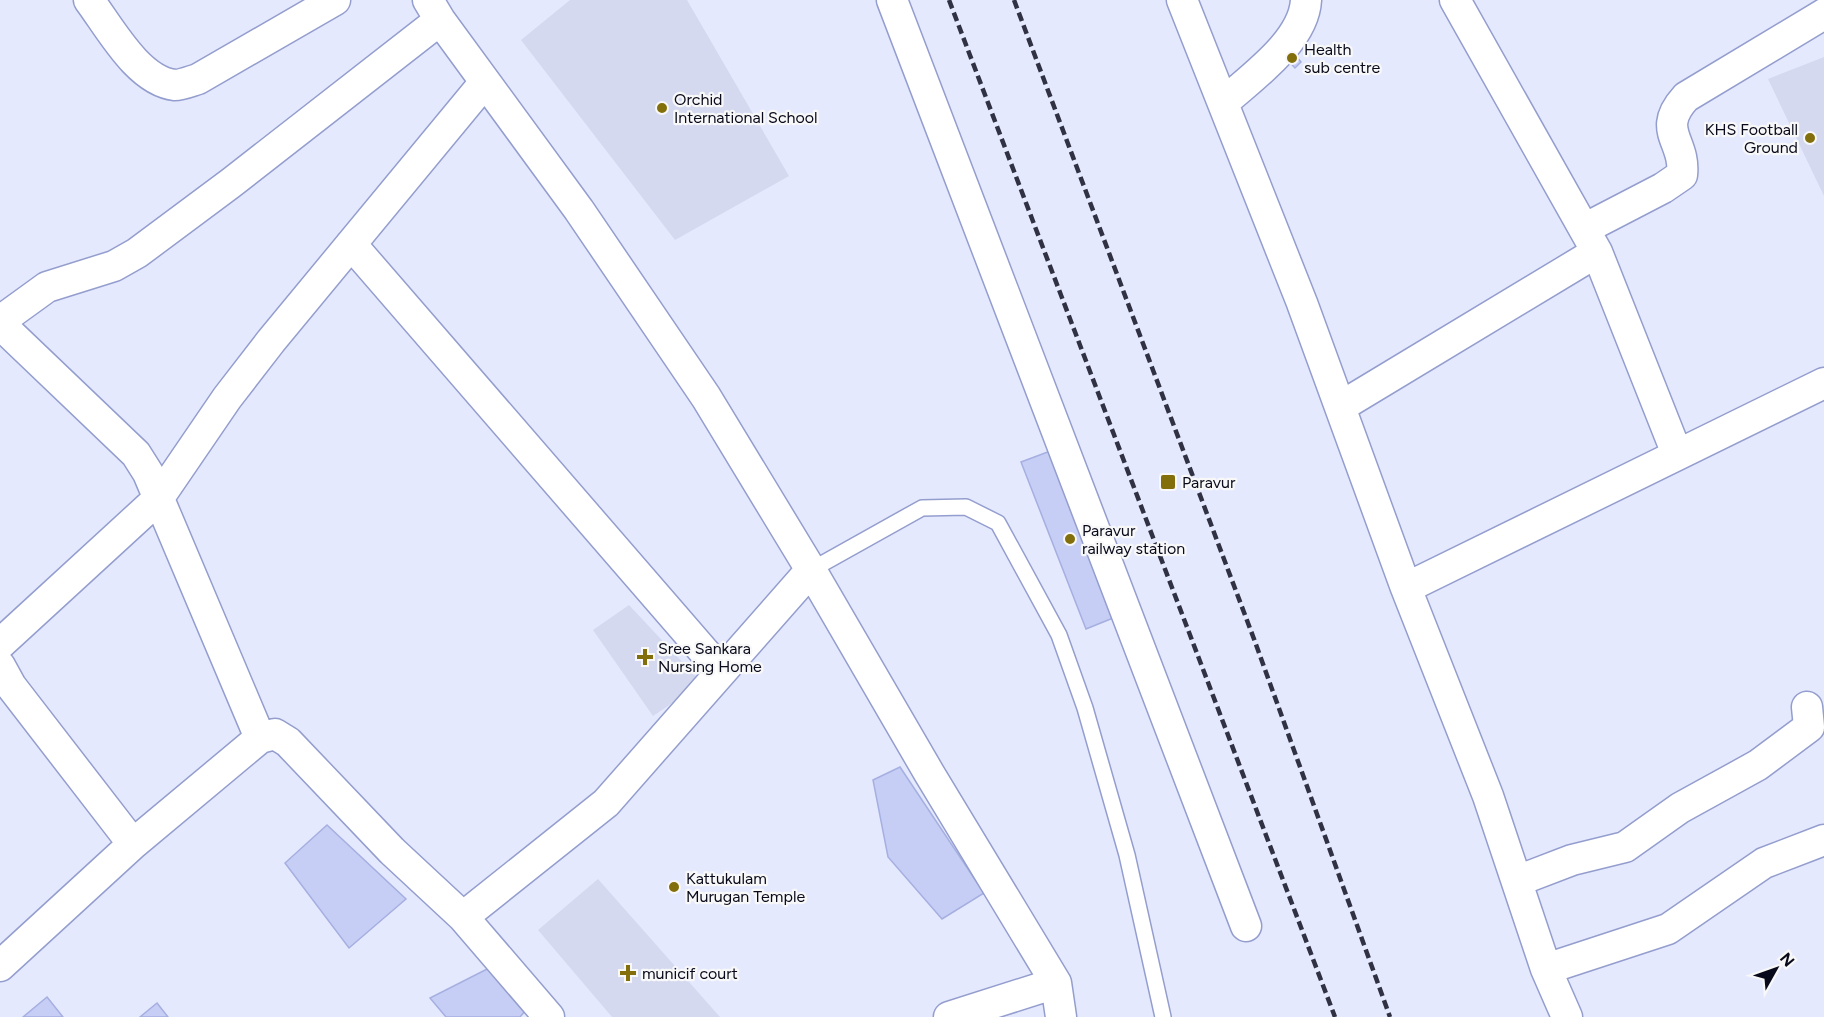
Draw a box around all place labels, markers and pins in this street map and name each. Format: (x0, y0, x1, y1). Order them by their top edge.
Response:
place label: Health sub centre (1304, 40, 1380, 77)
marker: Health sub centre (1285, 51, 1299, 65)
place label: Orchid International School (674, 90, 818, 127)
marker: Orchid International School (655, 101, 669, 115)
place label: KHS Football Ground (1705, 120, 1798, 157)
marker: KHS Football Ground (1803, 131, 1817, 145)
marker: Paravur (1159, 473, 1177, 491)
place label: Paravur (1182, 473, 1236, 492)
place label: Paravur railway station (1082, 521, 1185, 558)
marker: Paravur railway station (1063, 532, 1077, 546)
place label: Sree Sankara Nursing Home (658, 639, 762, 676)
marker: Sree Sankara Nursing Home (636, 648, 654, 666)
place label: Kattukulam Murugan Temple (686, 869, 805, 906)
marker: Kattukulam Murugan Temple (667, 880, 681, 894)
marker: municif court (619, 964, 637, 982)
place label: municif court (642, 964, 738, 983)

